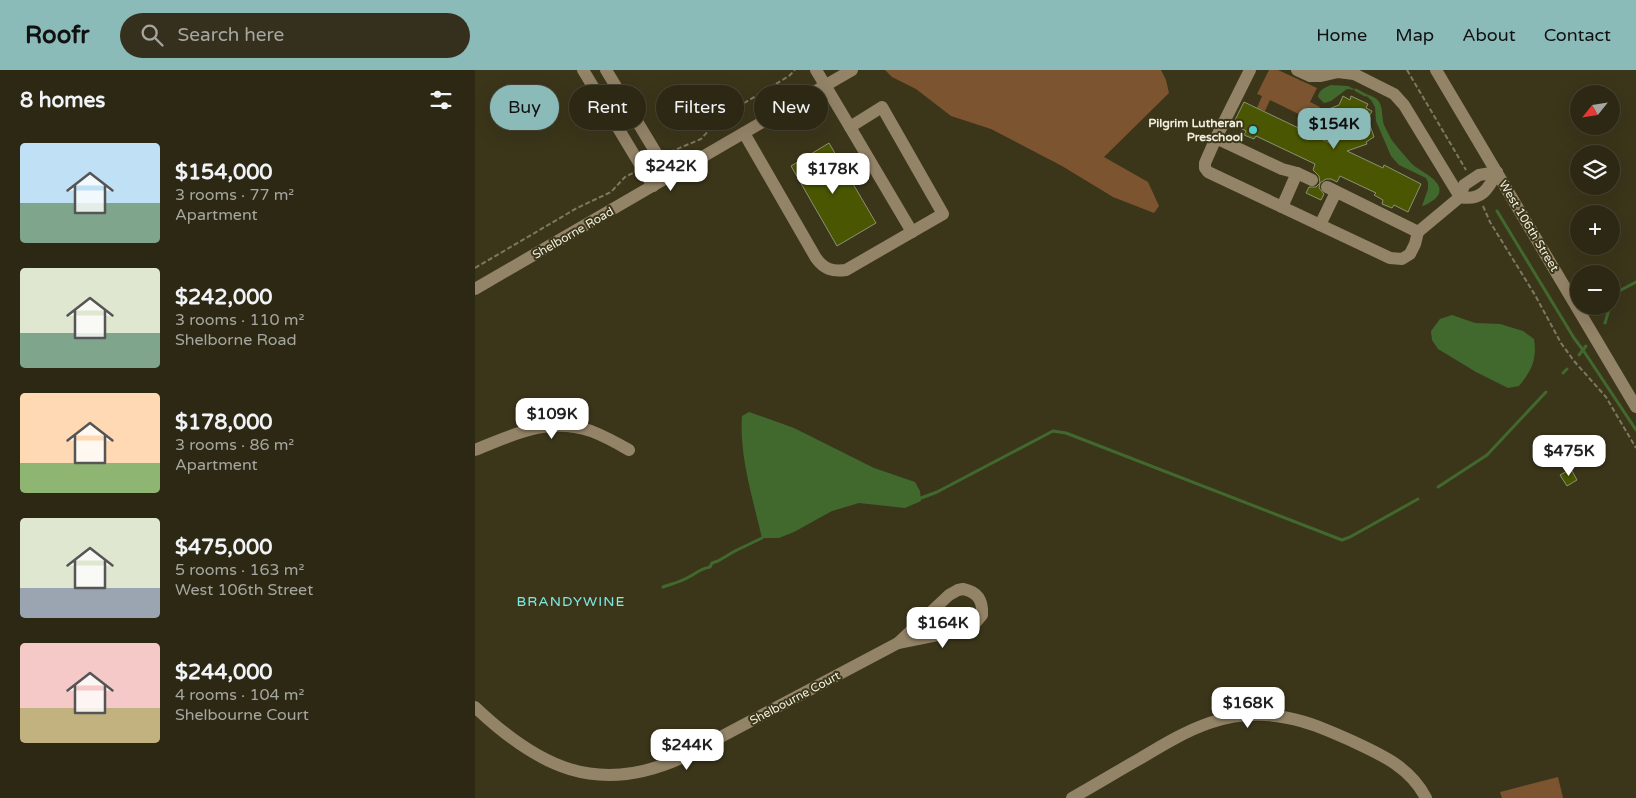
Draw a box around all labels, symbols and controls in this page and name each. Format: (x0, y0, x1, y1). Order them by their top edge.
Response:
search box (120, 13, 470, 58)
text: Roofr (25, 21, 90, 50)
icon: search (138, 21, 166, 49)
text: Search here (178, 24, 284, 46)
text: Home (1316, 24, 1367, 46)
text: Map (1395, 24, 1434, 46)
text: About (1462, 24, 1516, 46)
text: Contact (1544, 24, 1611, 46)
chip: Buy (490, 85, 559, 130)
chip: Rent (569, 85, 646, 130)
chip: Filters (656, 85, 744, 130)
chip: New (754, 85, 828, 130)
north arrow (1570, 85, 1620, 135)
map controls (1570, 85, 1620, 315)
icon: filters (427, 86, 455, 114)
text: 8 homes (20, 88, 105, 113)
pin: $154K (1299, 108, 1369, 150)
text: $154K (1309, 114, 1359, 134)
place label: Pilgrim Lutheran Preschool (1148, 116, 1243, 144)
marker: Pilgrim Lutheran Preschool (1247, 124, 1259, 136)
button: layers (1570, 145, 1620, 195)
pin: $242K (636, 150, 706, 192)
pin: $178K (798, 152, 868, 195)
text: $242K (646, 156, 696, 176)
text: $178K (808, 159, 858, 179)
text: $154,000 (175, 160, 273, 185)
icon: home (60, 163, 120, 223)
street label: West 106th Street (1496, 178, 1562, 274)
text: 3 rooms · 77 m² (175, 185, 294, 205)
street label: Shelborne Road (530, 204, 616, 262)
text: Apartment (175, 205, 258, 225)
button: + (1570, 205, 1620, 255)
button: − (1570, 265, 1620, 315)
text: $242,000 (175, 285, 273, 310)
icon: home (60, 288, 120, 348)
text: 3 rooms · 110 m² (175, 310, 304, 330)
text: Shelborne Road (175, 330, 297, 350)
pin: $109K (517, 398, 587, 440)
text: $109K (527, 404, 577, 424)
text: $178,000 (175, 410, 273, 435)
icon: home (60, 413, 120, 473)
pin: $475K (1534, 434, 1604, 477)
text: 3 rooms · 86 m² (175, 435, 294, 455)
text: $475K (1544, 441, 1594, 461)
text: Apartment (175, 455, 258, 475)
text: $475,000 (175, 535, 272, 560)
icon: home (60, 538, 120, 598)
text: 5 rooms · 163 m² (175, 560, 304, 580)
text: West 106th Street (175, 580, 313, 600)
district label: BRANDYWINE (517, 593, 625, 610)
pin: $164K (908, 606, 978, 649)
text: $164K (918, 613, 968, 633)
text: $244,000 (175, 660, 273, 685)
icon: home (60, 663, 120, 723)
street label: Shelbourne Court (747, 668, 843, 728)
text: 4 rooms · 104 m² (175, 685, 304, 705)
pin: $168K (1213, 686, 1283, 729)
text: $168K (1223, 693, 1273, 713)
text: Shelbourne Court (175, 705, 309, 725)
pin: $244K (652, 728, 722, 771)
text: $244K (662, 735, 712, 755)

